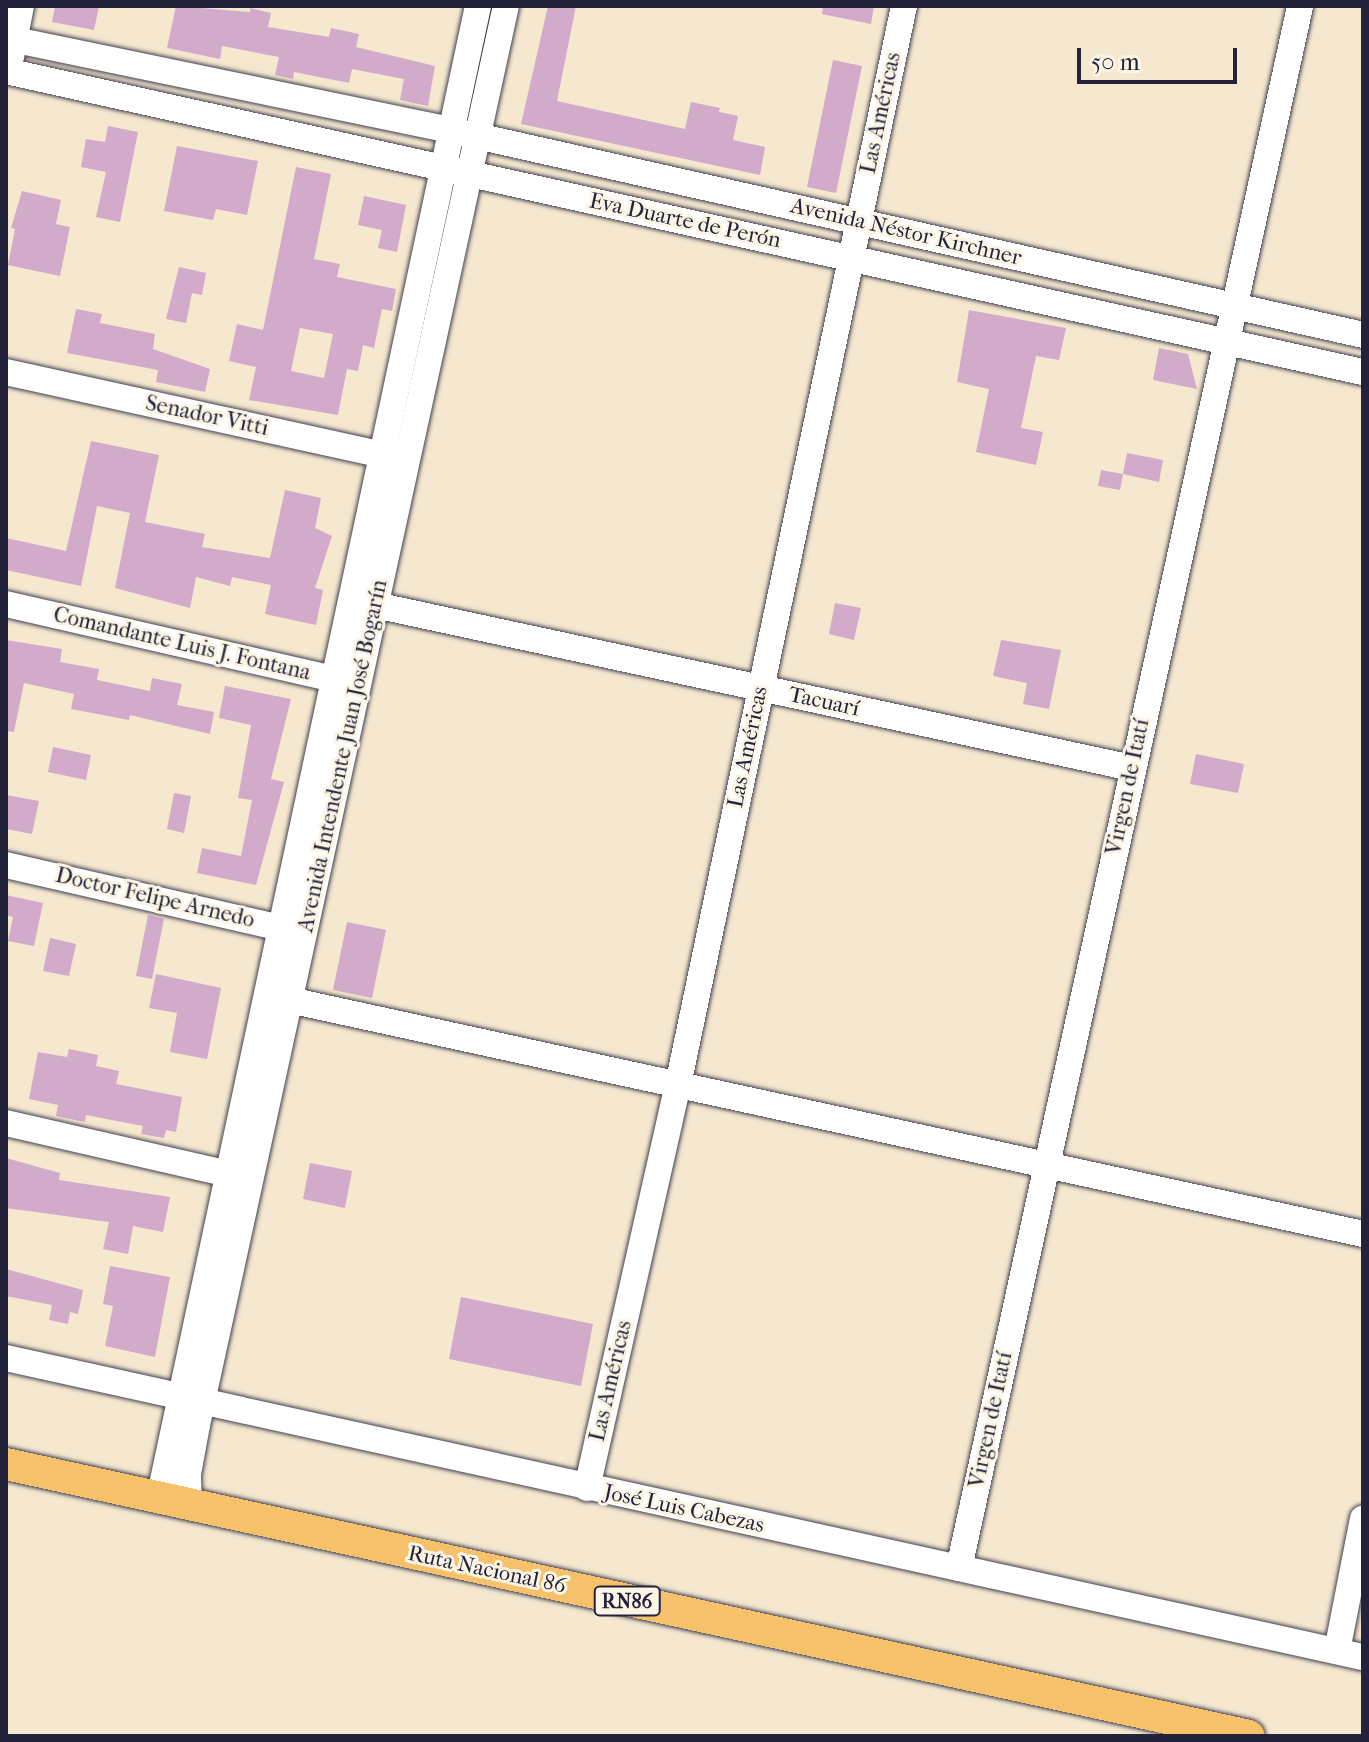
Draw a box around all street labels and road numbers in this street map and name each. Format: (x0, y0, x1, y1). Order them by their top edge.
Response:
street label: Las Américas (855, 50, 907, 176)
street label: Eva Duarte de Perón (587, 188, 783, 254)
street label: Avenida Néstor Kirchner (788, 193, 1024, 271)
street label: Senador Vitti (143, 390, 271, 442)
street label: Avenida Intendente Juan José Bogarín (293, 577, 393, 935)
street label: Comandante Luis J. Fontana (51, 602, 313, 686)
street label: Tacuarí (786, 682, 862, 722)
street label: Las Américas (722, 684, 774, 810)
street label: Virgen de Itatí (1101, 717, 1155, 857)
street label: Doctor Felipe Arnedo (53, 862, 257, 934)
street label: Las Américas (584, 1318, 638, 1444)
street label: Virgen de Itatí (964, 1350, 1018, 1490)
street label: José Luis Cabezas (601, 1479, 767, 1539)
street label: Ruta Nacional 86 (406, 1540, 568, 1600)
road number: RN86 (593, 1585, 661, 1617)

